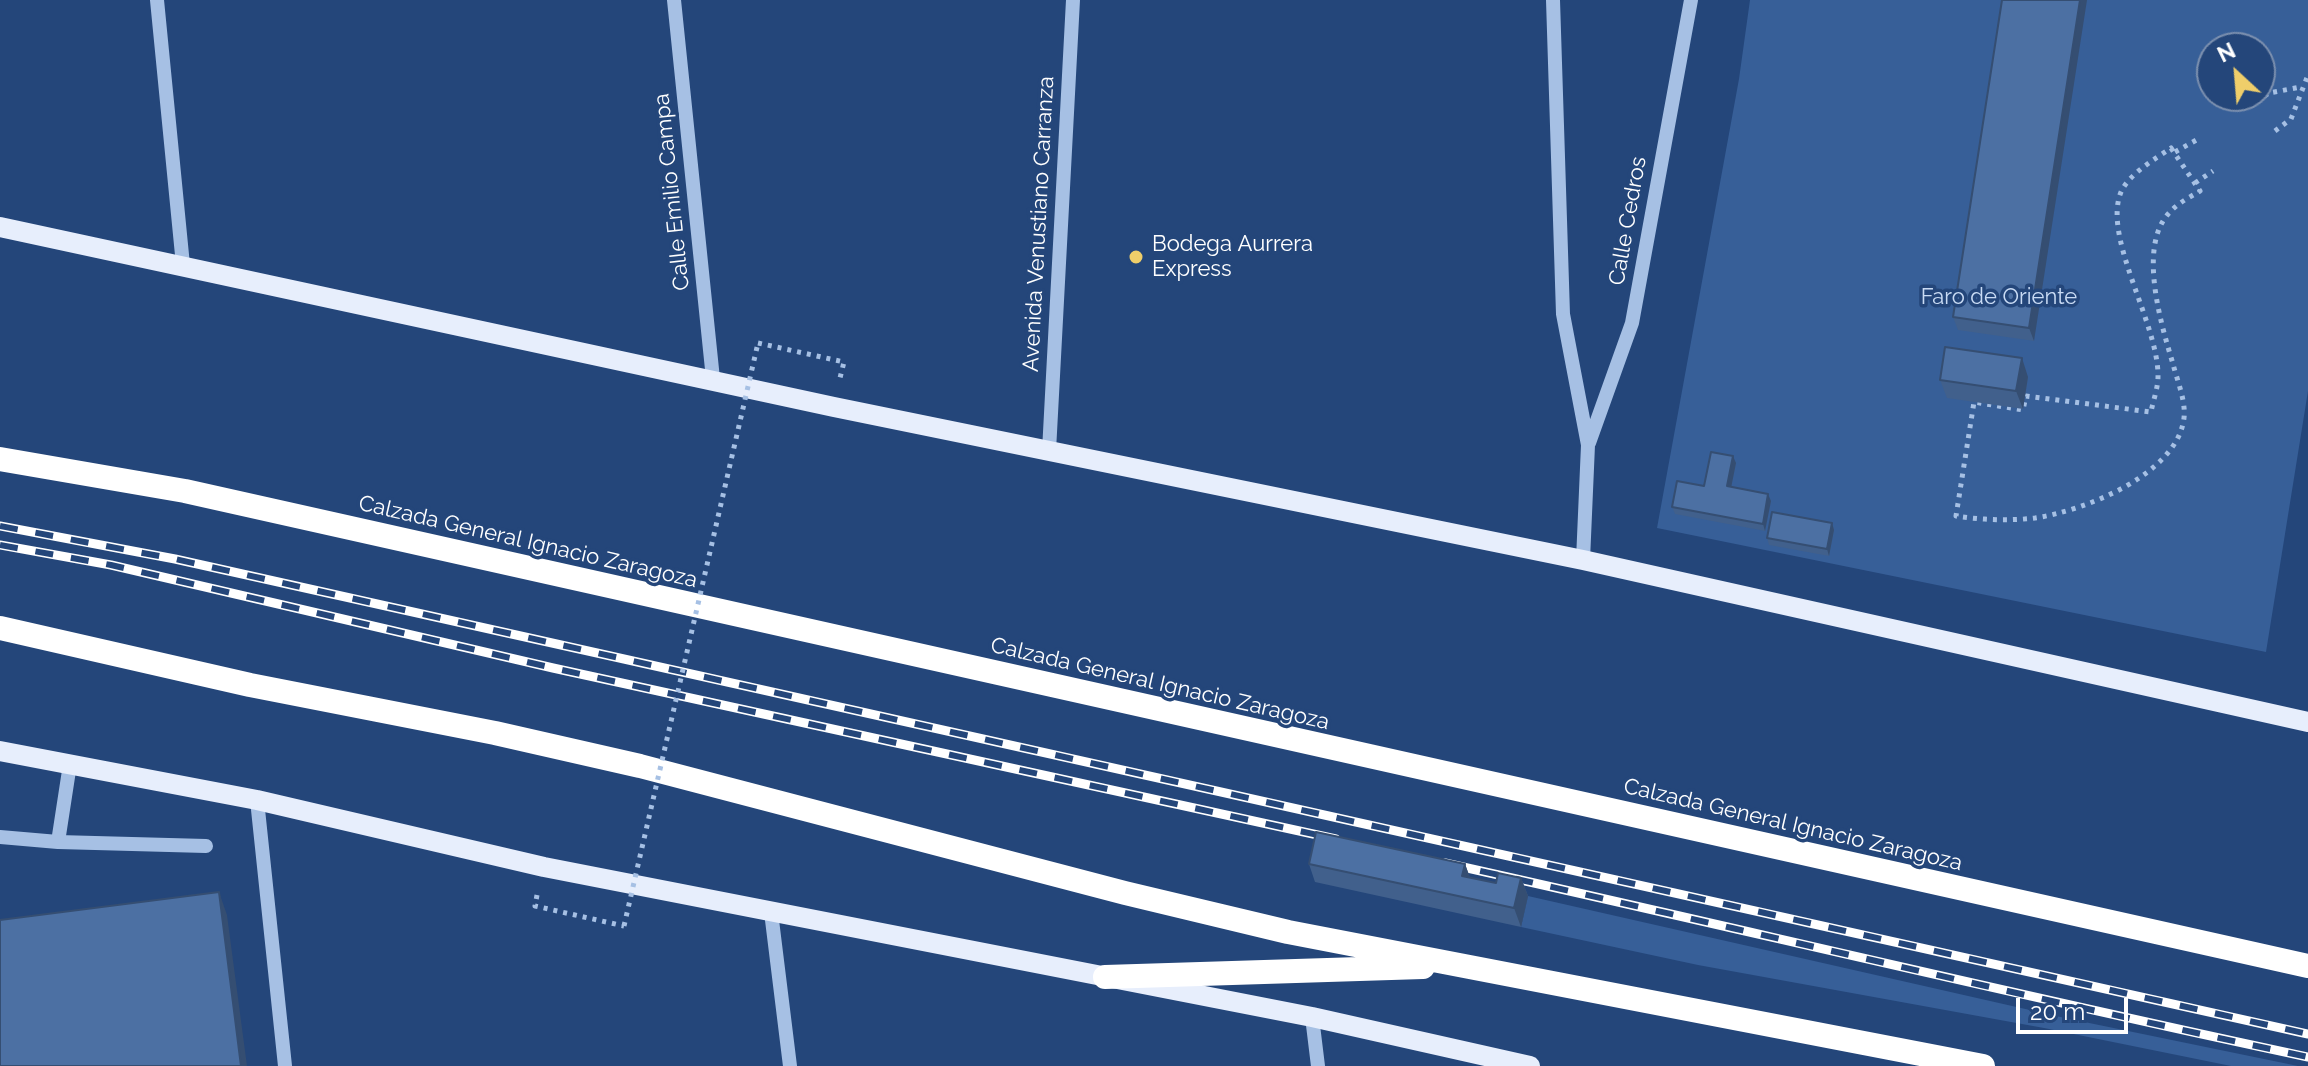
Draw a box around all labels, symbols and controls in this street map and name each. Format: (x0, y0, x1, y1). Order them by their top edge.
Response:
north arrow (2196, 32, 2276, 112)
text: N (2213, 37, 2240, 68)
street label: Avenida Venustiano Carranza (1018, 76, 1060, 372)
street label: Calle Emilio Campa (649, 92, 695, 292)
street label: Calle Cedros (1604, 155, 1652, 287)
place label: Bodega Aurrera Express (1152, 231, 1313, 282)
marker: Bodega Aurrera Express (1127, 248, 1145, 266)
park label: Faro de Oriente (1921, 284, 2077, 310)
street label: Calzada General Ignacio Zaragoza (356, 490, 700, 594)
street label: Calzada General Ignacio Zaragoza (988, 632, 1332, 736)
street label: Calzada General Ignacio Zaragoza (1621, 773, 1965, 877)
scale bar (2020, 982, 2132, 1032)
text: 20 m (2030, 997, 2085, 1026)

